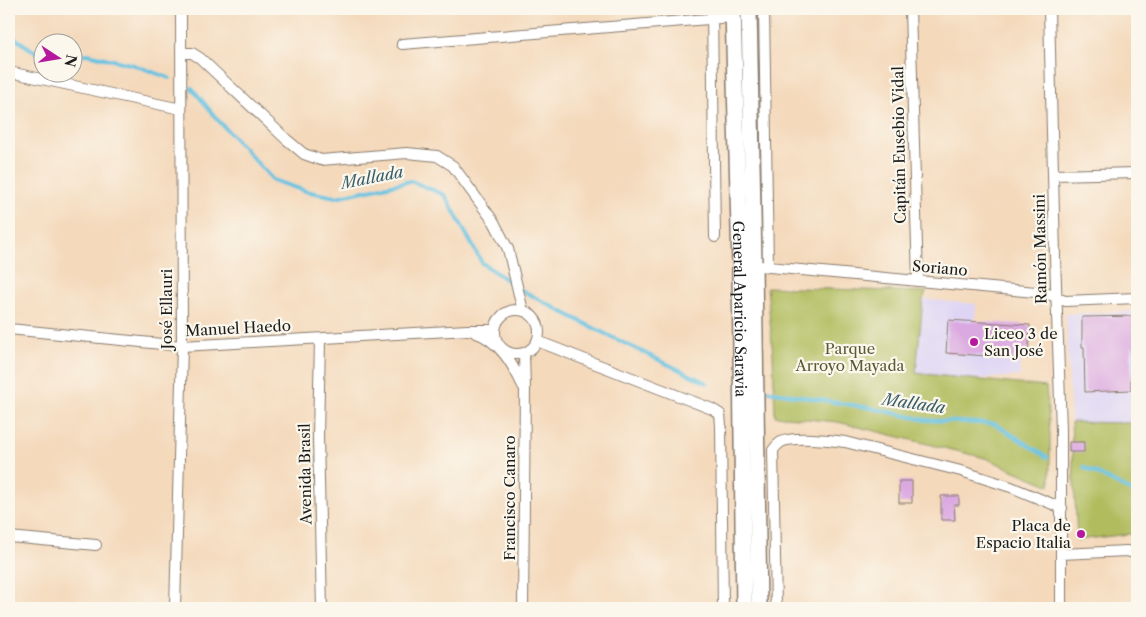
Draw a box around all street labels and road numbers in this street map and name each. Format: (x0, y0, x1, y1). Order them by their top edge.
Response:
street label: Capitán Eusebio Vidal (888, 66, 910, 224)
street label: Ramón Massini (1030, 193, 1050, 304)
street label: General Aparicio Saravia (729, 220, 751, 397)
street label: Soriano (911, 256, 969, 280)
street label: José Ellauri (157, 268, 176, 351)
street label: Manuel Haedo (185, 316, 291, 340)
street label: Avenida Brasil (295, 423, 315, 526)
street label: Francisco Canaro (500, 435, 519, 561)

